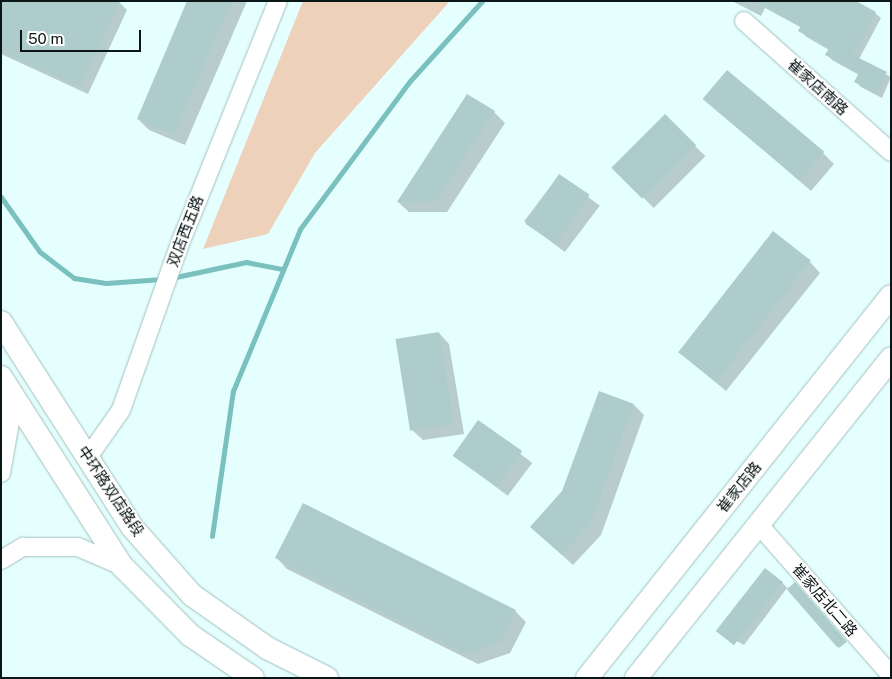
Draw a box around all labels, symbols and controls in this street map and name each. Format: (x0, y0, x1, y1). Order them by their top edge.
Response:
scale bar (22, 20, 144, 52)
text: 50 m (28, 30, 63, 47)
street label: 崔家店南路 (784, 55, 852, 119)
street label: 双店西五路 (163, 193, 207, 269)
street label: 中环路双店路段 (74, 442, 148, 540)
street label: 崔家店路 (713, 458, 765, 516)
street label: 崔家店北二路 (789, 560, 861, 640)

